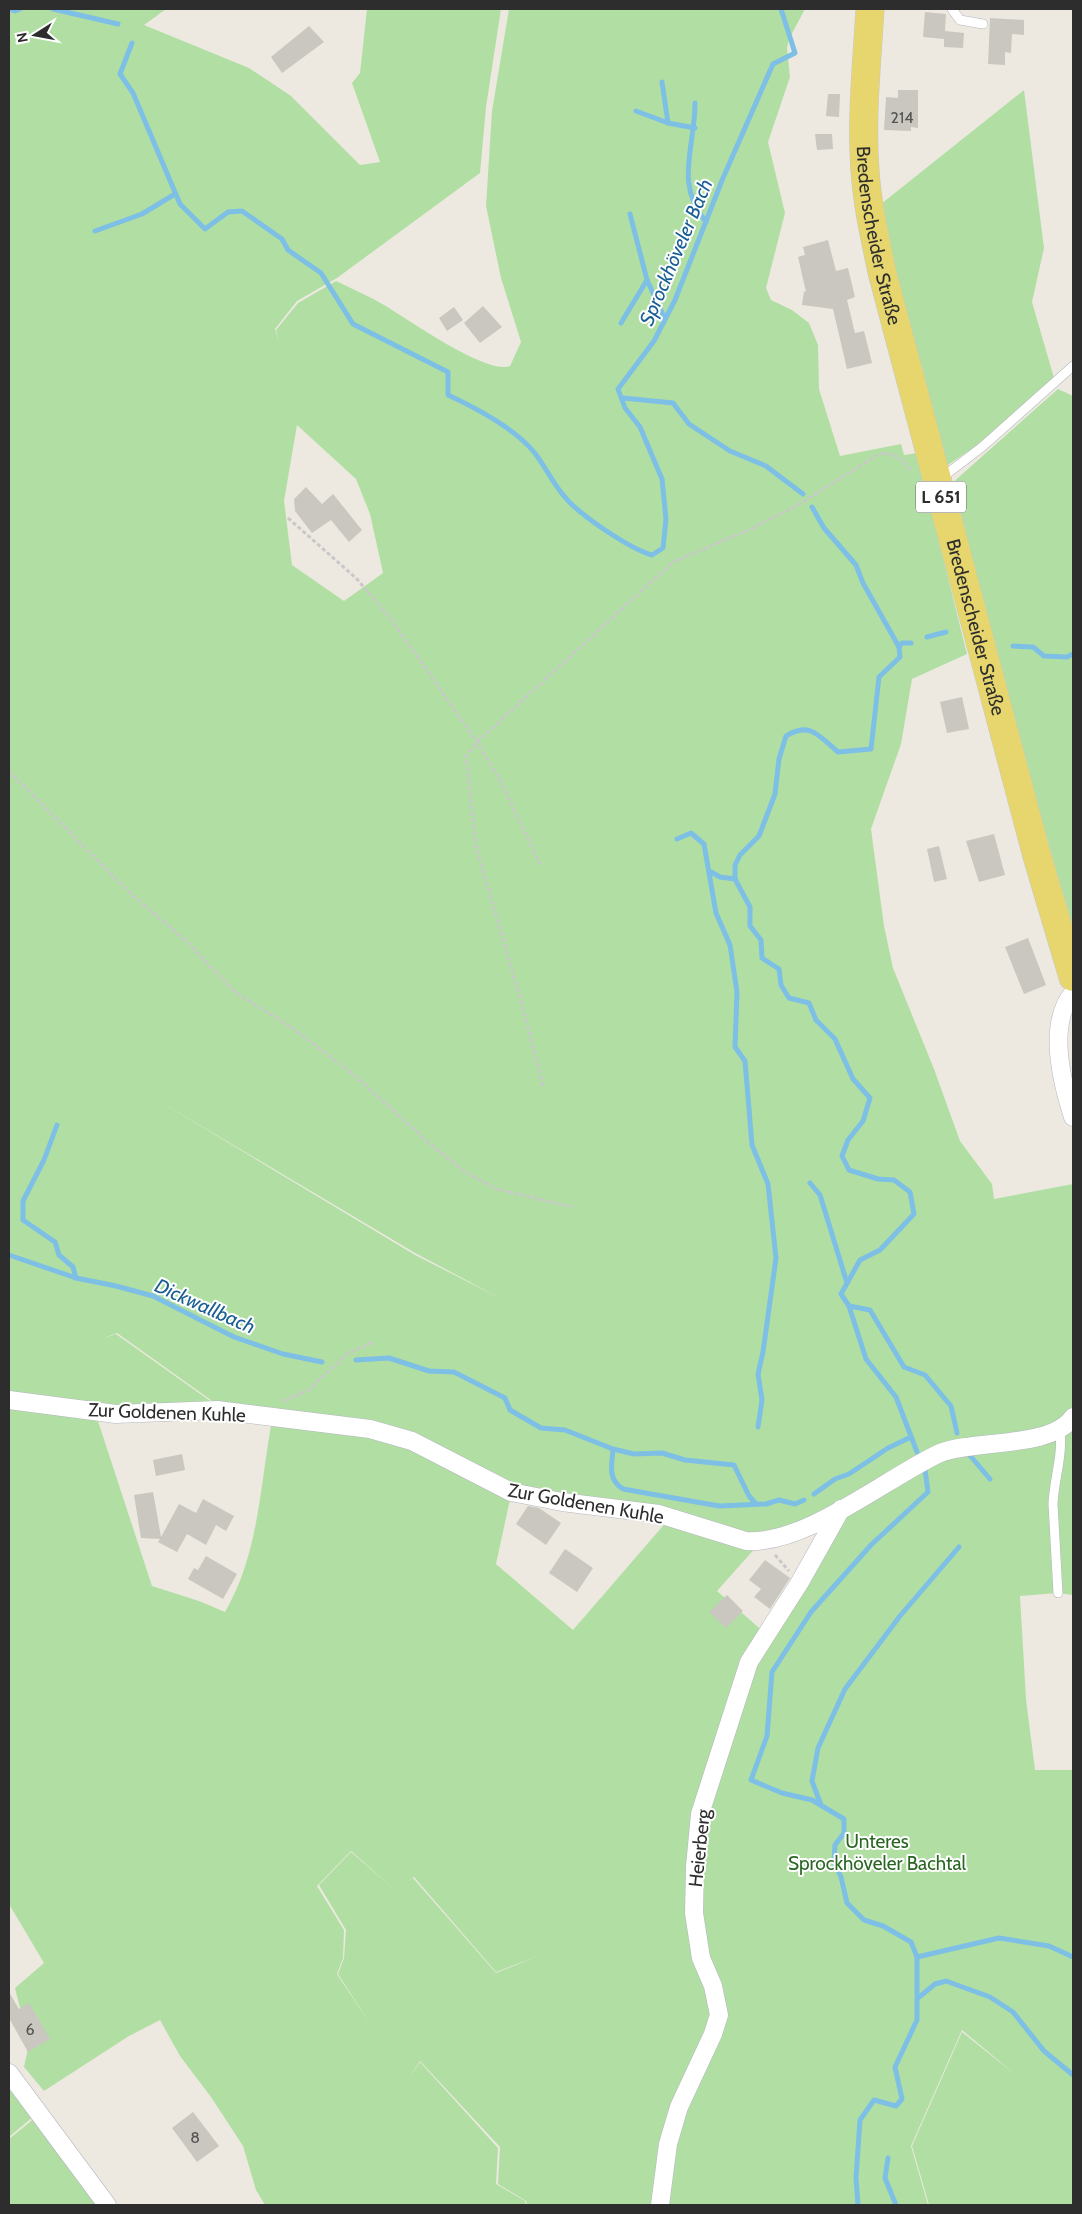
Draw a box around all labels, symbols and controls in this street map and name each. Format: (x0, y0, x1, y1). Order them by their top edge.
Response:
north arrow (10, 10, 60, 60)
text: N (12, 31, 32, 44)
house number: 214 (891, 108, 913, 127)
street label: Bredenscheider Straße (852, 146, 907, 328)
water label: Sprockhöveler Bach (634, 175, 718, 329)
road number: L 651 (916, 482, 966, 512)
street label: Bredenscheider Straße (941, 536, 1010, 718)
water label: Dickwallbach (151, 1273, 259, 1339)
street label: Zur Goldenen Kuhle (88, 1398, 246, 1427)
street label: Zur Goldenen Kuhle (506, 1478, 666, 1529)
street label: Heierberg (684, 1807, 715, 1888)
park label: Unteres Sprockhöveler Bachtal (788, 1830, 967, 1875)
house number: 6 (25, 2020, 35, 2039)
house number: 8 (190, 2128, 200, 2147)

